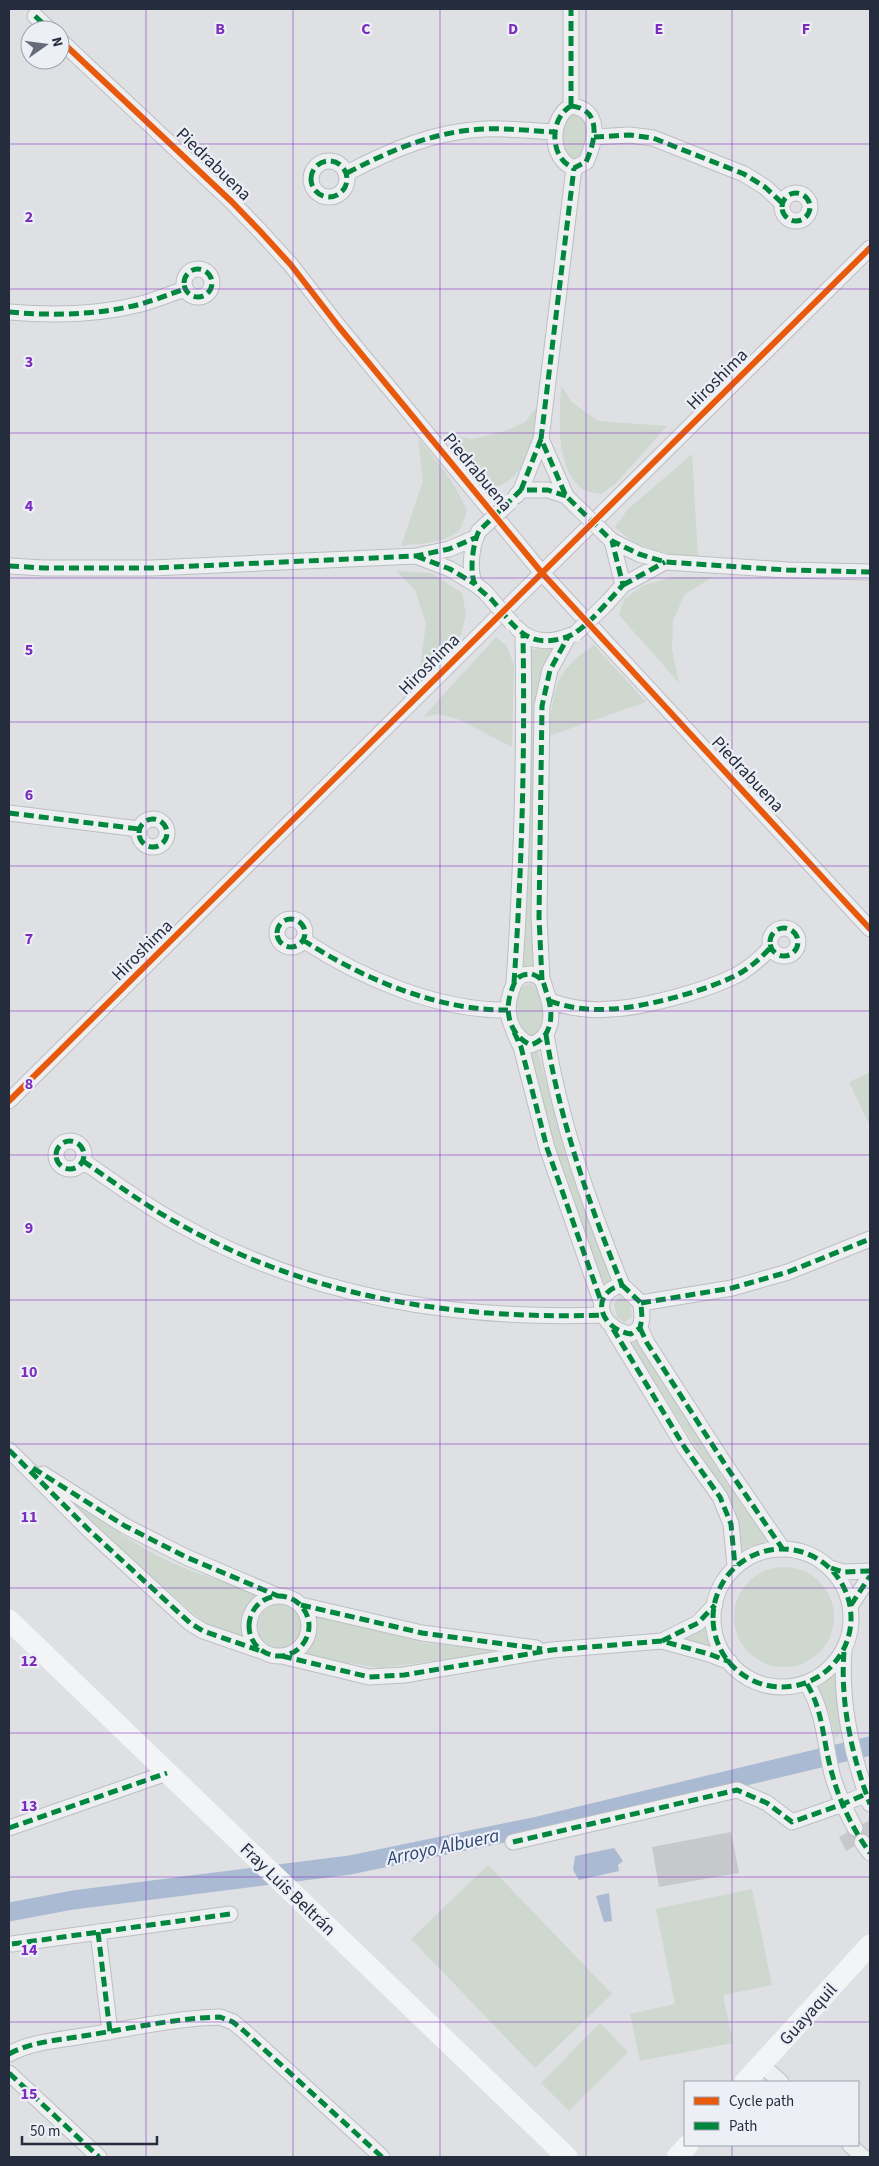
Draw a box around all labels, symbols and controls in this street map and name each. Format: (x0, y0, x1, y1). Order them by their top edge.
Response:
text: B (215, 18, 225, 40)
text: C (361, 18, 371, 40)
text: D (508, 18, 518, 40)
text: E (655, 18, 663, 40)
text: F (802, 18, 810, 40)
north arrow (20, 20, 70, 70)
text: N (46, 35, 67, 49)
street label: Piedrabuena (170, 122, 257, 207)
text: 2 (25, 206, 33, 228)
street label: Hiroshima (681, 343, 754, 416)
text: 3 (25, 351, 33, 373)
street label: Piedrabuena (437, 428, 518, 517)
text: 4 (25, 495, 34, 517)
street label: Hiroshima (393, 628, 466, 701)
text: 5 (25, 639, 33, 661)
street label: Piedrabuena (706, 731, 790, 818)
text: 6 (25, 784, 33, 806)
street label: Hiroshima (106, 914, 179, 987)
text: 7 (25, 928, 33, 950)
text: 8 (25, 1073, 33, 1095)
text: 9 (25, 1217, 33, 1239)
text: 10 (21, 1361, 37, 1383)
text: 11 (21, 1506, 37, 1528)
text: 12 (21, 1650, 37, 1672)
text: 13 (21, 1795, 37, 1817)
water label: Arroyo Albuera (384, 1822, 502, 1873)
street label: Fray Luis Beltrán (234, 1837, 341, 1942)
text: 14 (21, 1939, 38, 1961)
street label: Guayaquil (774, 1978, 843, 2051)
legend (684, 2081, 859, 2146)
text: 15 (21, 2083, 37, 2105)
text: Cycle path (729, 2091, 794, 2112)
scale bar (22, 2114, 158, 2146)
text: Path (729, 2116, 757, 2137)
text: 50 m (30, 2121, 60, 2142)

